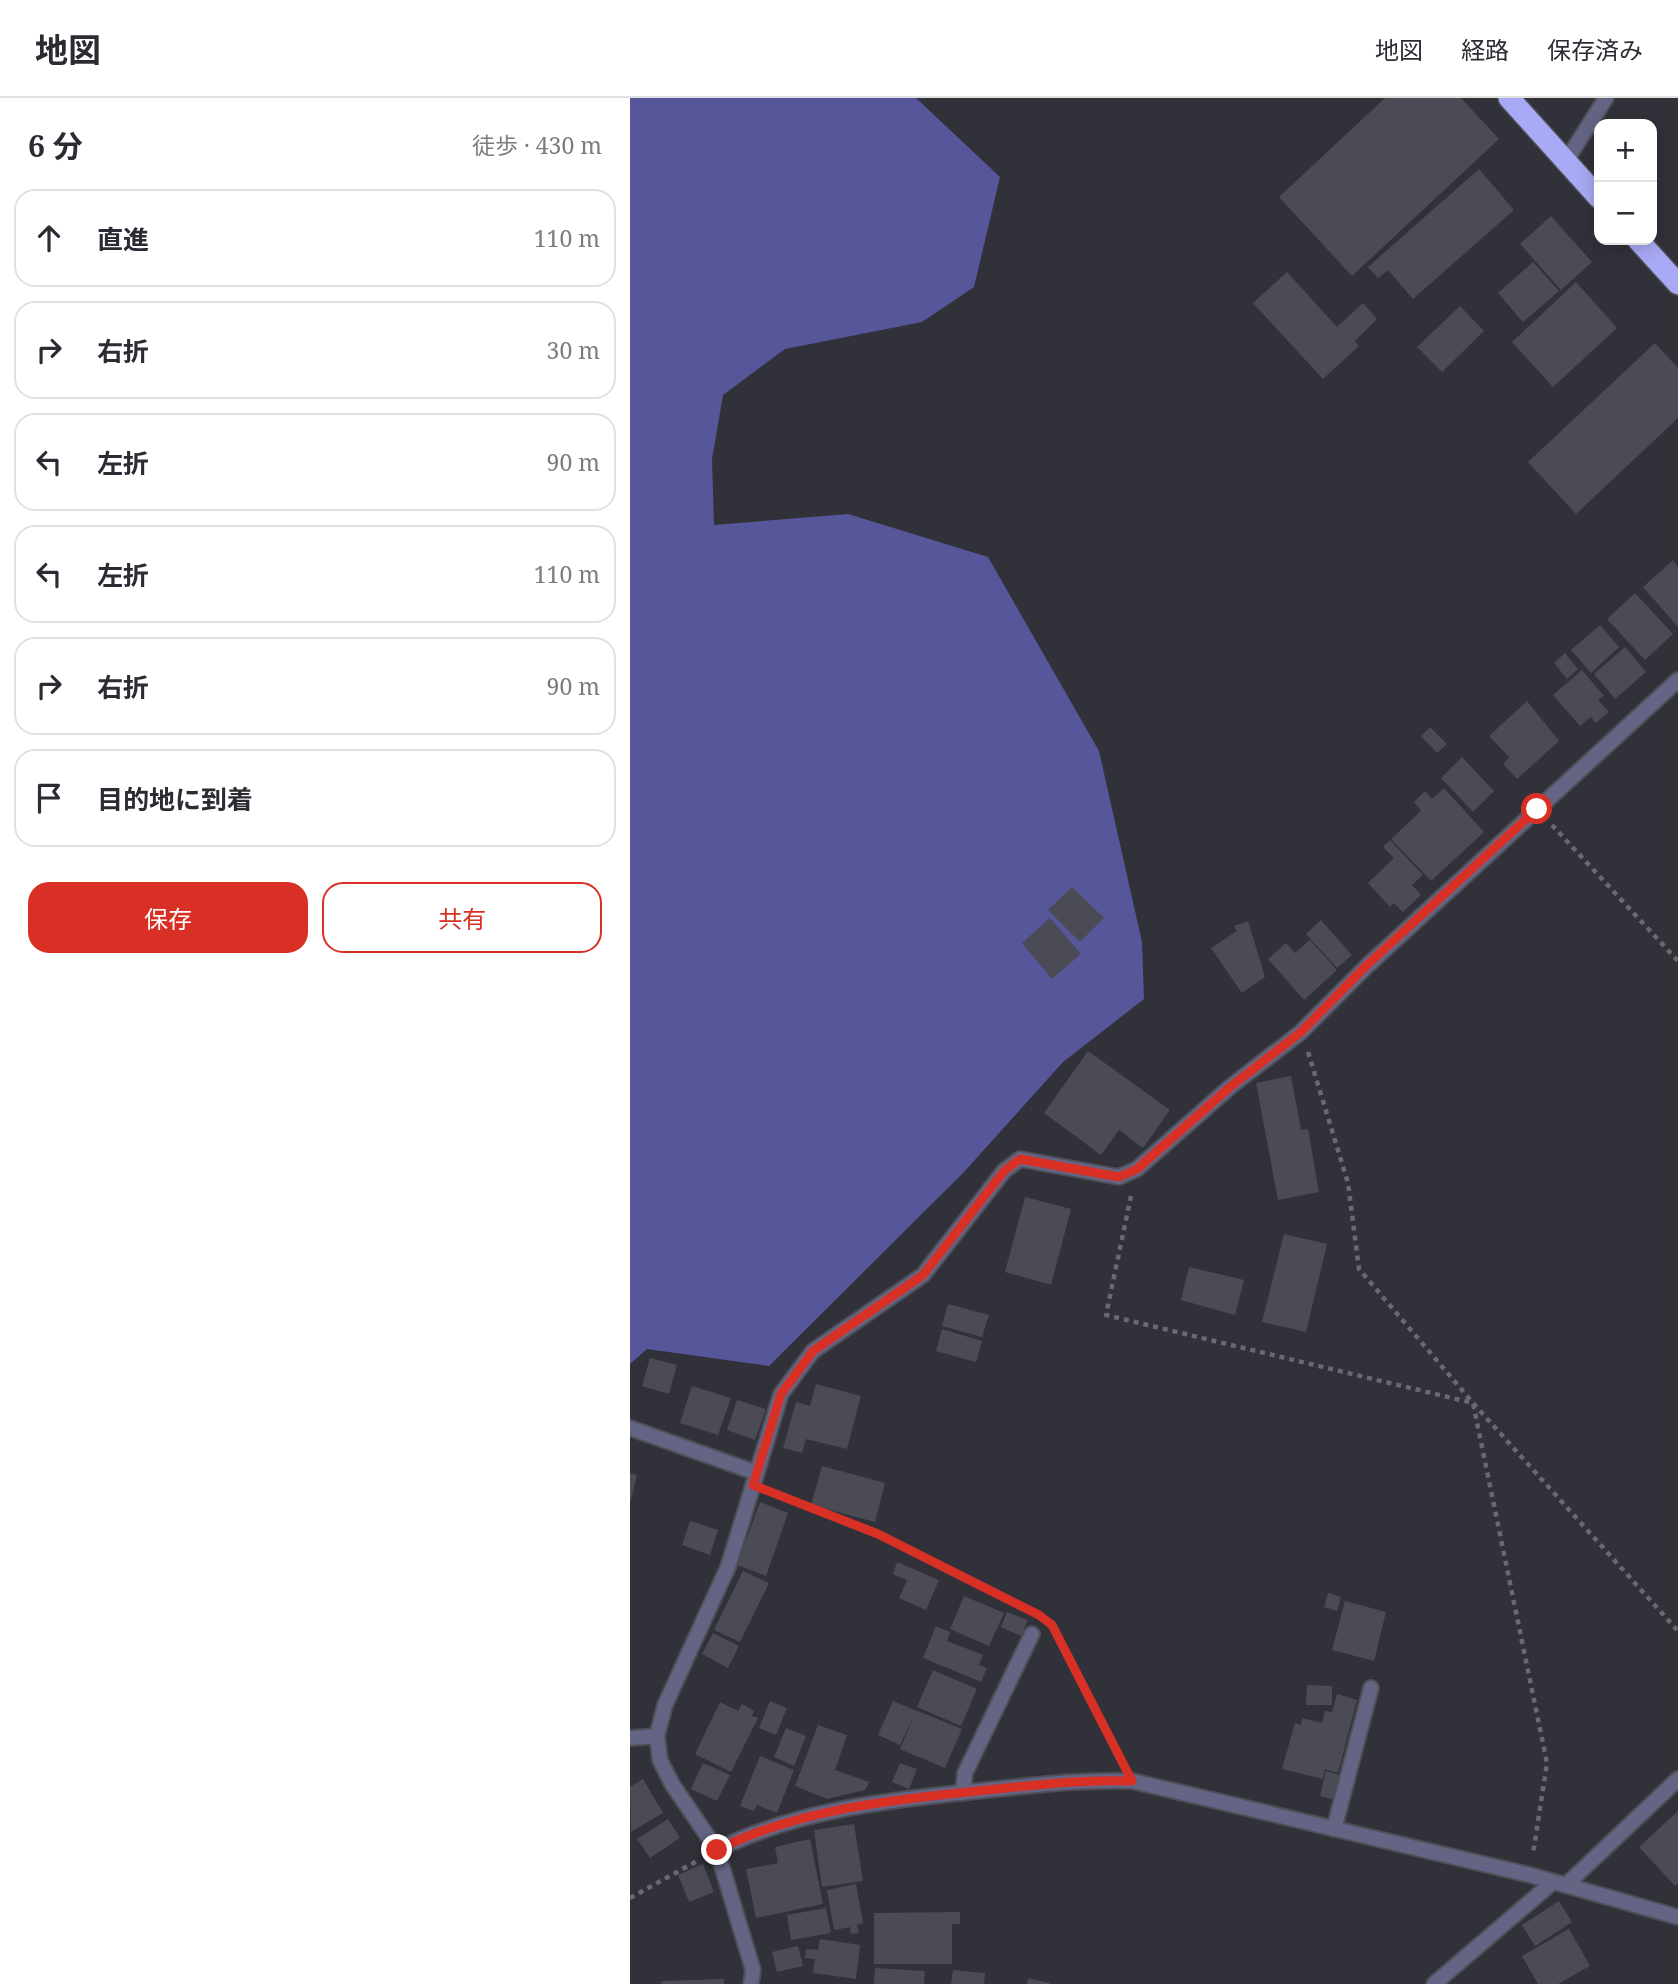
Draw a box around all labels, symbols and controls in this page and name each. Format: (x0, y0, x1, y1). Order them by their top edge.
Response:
text: 地図 (35, 27, 101, 72)
text: 地図 (1375, 33, 1423, 66)
text: 経路 (1461, 33, 1509, 66)
text: 保存済み (1547, 33, 1643, 66)
map controls (1594, 119, 1657, 245)
button: + (1594, 119, 1657, 182)
text: 6 分 (28, 125, 83, 166)
text: 徒歩 · 430 m (472, 129, 602, 161)
button: − (1594, 182, 1657, 245)
icon: ahead (30, 219, 68, 257)
text: 直進 (97, 221, 149, 257)
text: 110 m (534, 222, 600, 254)
icon: right (30, 331, 68, 369)
text: 右折 (97, 333, 149, 369)
text: 30 m (547, 334, 600, 366)
icon: left (30, 443, 68, 481)
text: 左折 (97, 445, 149, 481)
text: 90 m (547, 446, 600, 478)
icon: left (30, 555, 68, 593)
text: 左折 (97, 557, 149, 593)
text: 110 m (534, 558, 600, 590)
icon: right (30, 667, 68, 705)
text: 右折 (97, 669, 149, 705)
text: 90 m (547, 670, 600, 702)
icon: arrive (30, 779, 68, 817)
text: 目的地に到着 (97, 781, 253, 817)
route start (1521, 793, 1552, 824)
button: 保存 (28, 882, 308, 953)
button: 共有 (322, 882, 602, 953)
route end (701, 1834, 732, 1865)

